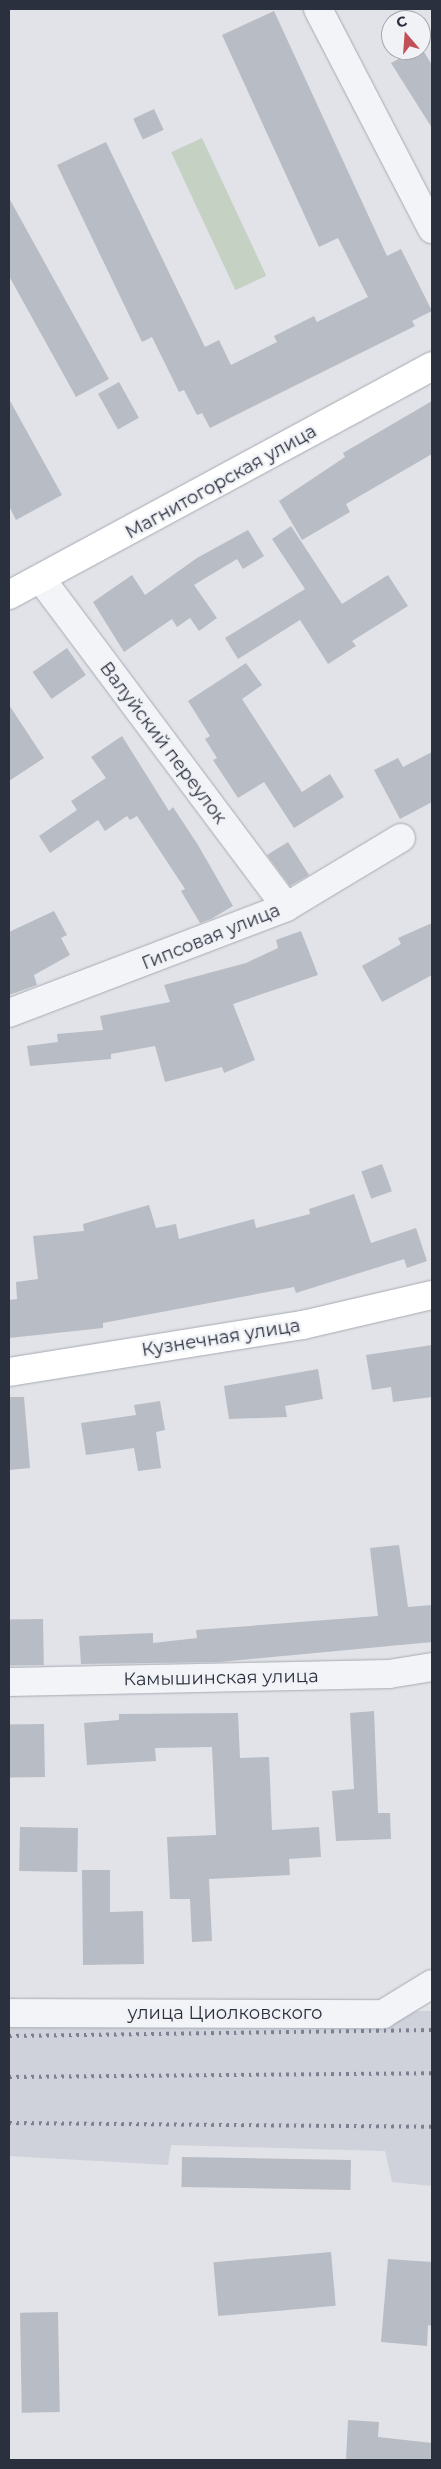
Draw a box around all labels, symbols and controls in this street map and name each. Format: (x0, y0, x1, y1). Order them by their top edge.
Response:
north arrow (381, 10, 431, 60)
text: С (394, 12, 409, 32)
street label: Магнитогорская улица (122, 420, 320, 544)
street label: Валуйский переулок (95, 658, 231, 828)
street label: Гипсовая улица (139, 899, 283, 975)
street label: Кузнечная улица (140, 1315, 302, 1361)
street label: Камышинская улица (123, 1665, 319, 1691)
street label: улица Циолковского (128, 2002, 322, 2024)

